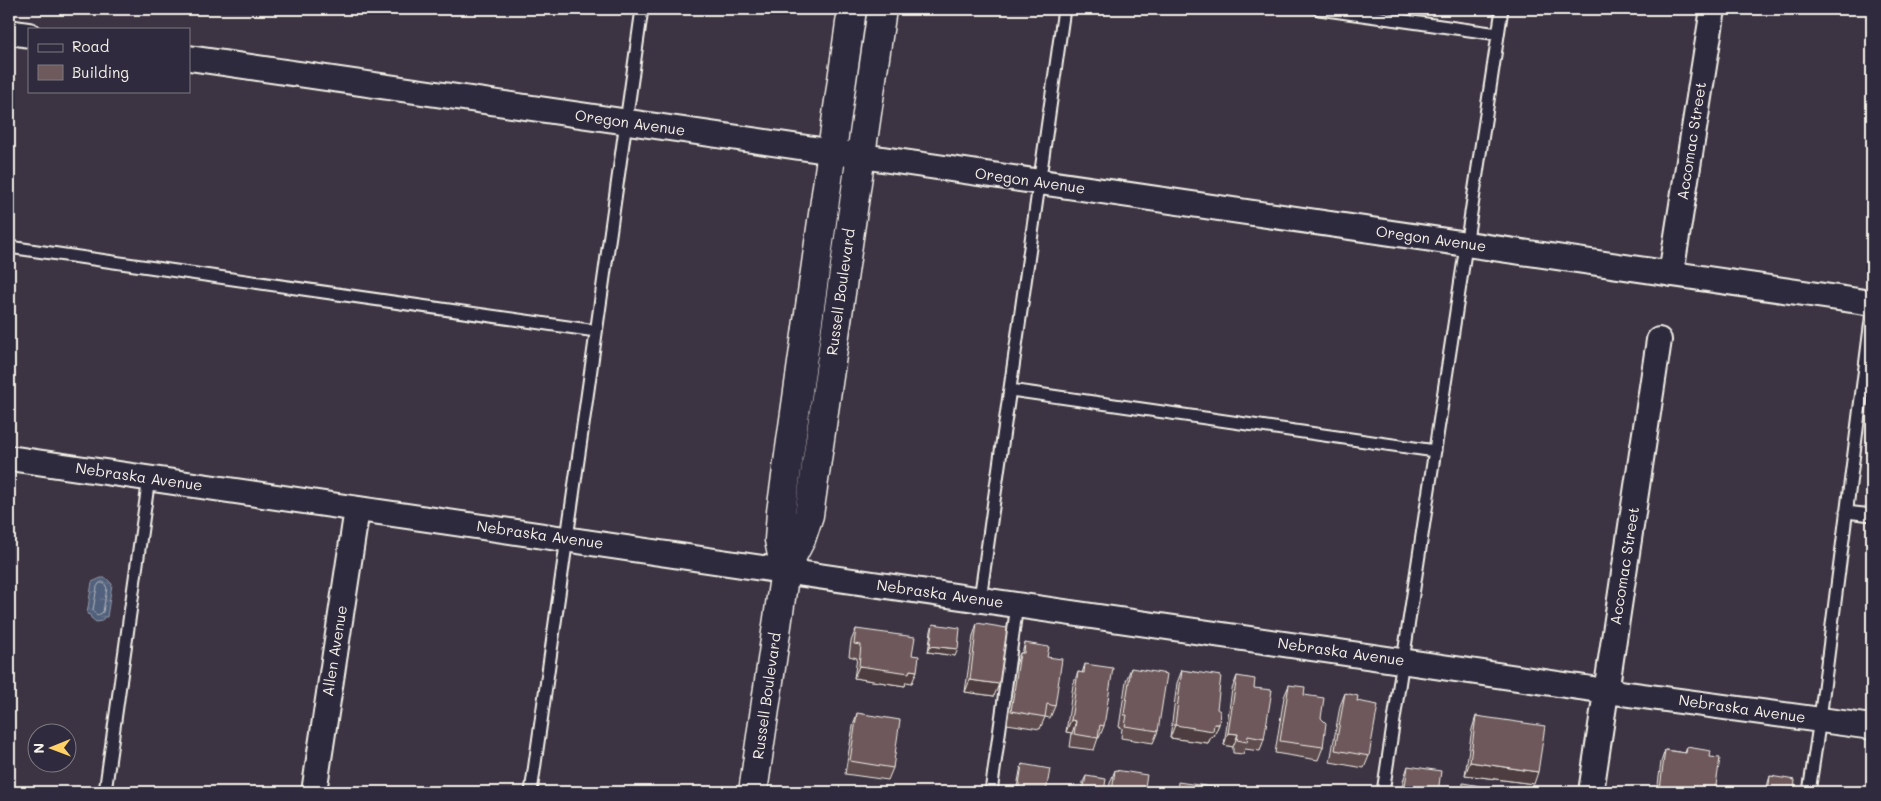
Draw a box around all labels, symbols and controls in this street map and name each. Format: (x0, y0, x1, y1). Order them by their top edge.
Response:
legend (28, 28, 190, 92)
text: Road (72, 36, 109, 56)
text: Building (72, 62, 129, 82)
street label: Accomac Street (1672, 80, 1710, 201)
street label: Oregon Avenue (574, 104, 687, 140)
street label: Oregon Avenue (974, 162, 1087, 198)
street label: Oregon Avenue (1375, 220, 1488, 256)
street label: Russell Boulevard (821, 227, 859, 357)
street label: Nebraska Avenue (74, 457, 204, 495)
street label: Accomac Street (1605, 505, 1643, 626)
street label: Nebraska Avenue (475, 515, 605, 553)
street label: Nebraska Avenue (875, 574, 1005, 612)
street label: Allen Avenue (317, 604, 351, 698)
street label: Russell Boulevard (747, 631, 785, 761)
street label: Nebraska Avenue (1276, 632, 1406, 670)
street label: Nebraska Avenue (1677, 689, 1807, 727)
north arrow (28, 724, 78, 774)
text: N (29, 743, 48, 754)

